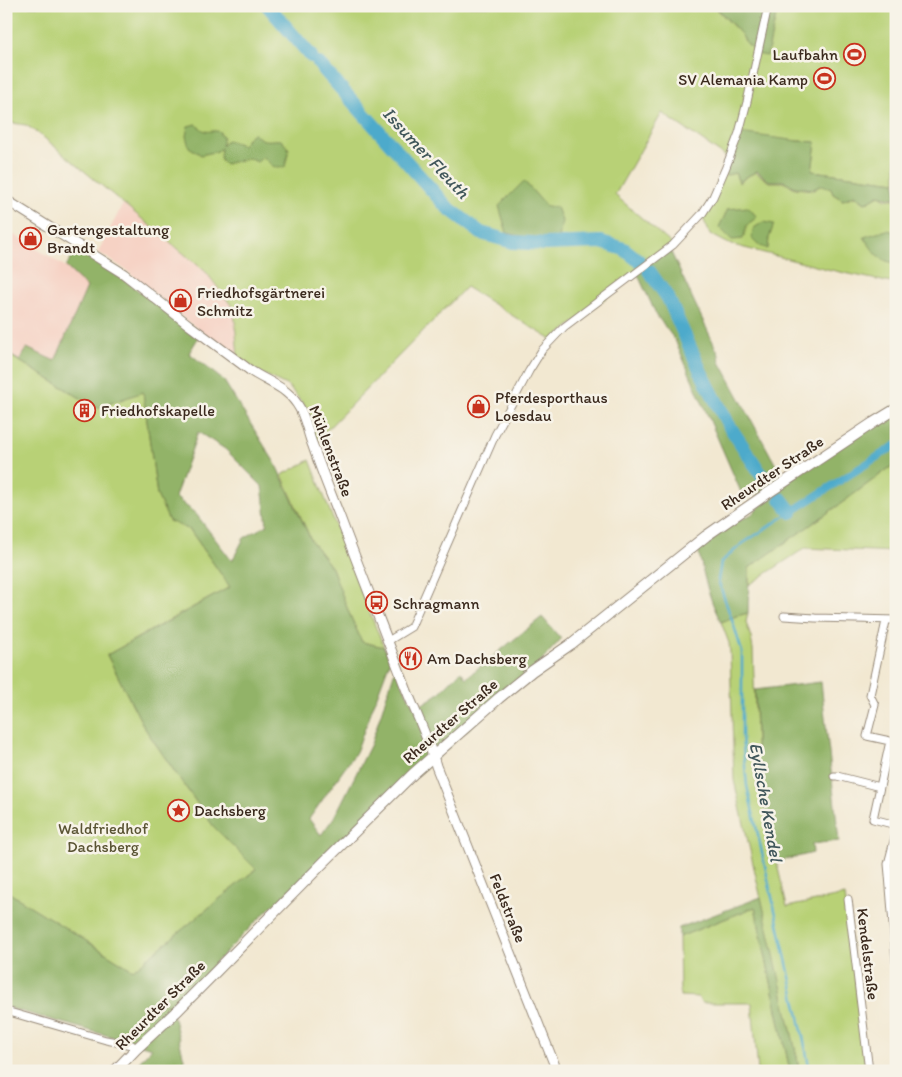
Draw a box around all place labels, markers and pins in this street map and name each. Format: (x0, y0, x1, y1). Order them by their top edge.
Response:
sports icon: Laufbahn (842, 42, 866, 66)
place label: Laufbahn (773, 45, 838, 64)
sports icon: SV Alemania Kamp (812, 67, 836, 91)
place label: SV Alemania Kamp (678, 70, 808, 89)
place label: Gartengestaltung Brandt (47, 220, 170, 257)
shop icon: Gartengestaltung Brandt (19, 226, 43, 250)
place label: Friedhofsgärtnerei Schmitz (197, 283, 325, 320)
shop icon: Friedhofsgärtnerei Schmitz (169, 289, 193, 313)
place label: Pferdesporthaus Loesdau (495, 388, 608, 425)
shop icon: Pferdesporthaus Loesdau (467, 394, 491, 418)
building icon: Friedhofskapelle (73, 398, 97, 422)
place label: Friedhofskapelle (101, 401, 215, 420)
bus stop icon: Schragmann (365, 591, 389, 615)
place label: Schragmann (393, 594, 479, 613)
restaurant icon: Am Dachsberg (399, 646, 423, 670)
place label: Am Dachsberg (427, 649, 527, 668)
place icon: Dachsberg (166, 798, 190, 822)
place label: Dachsberg (194, 801, 267, 820)

